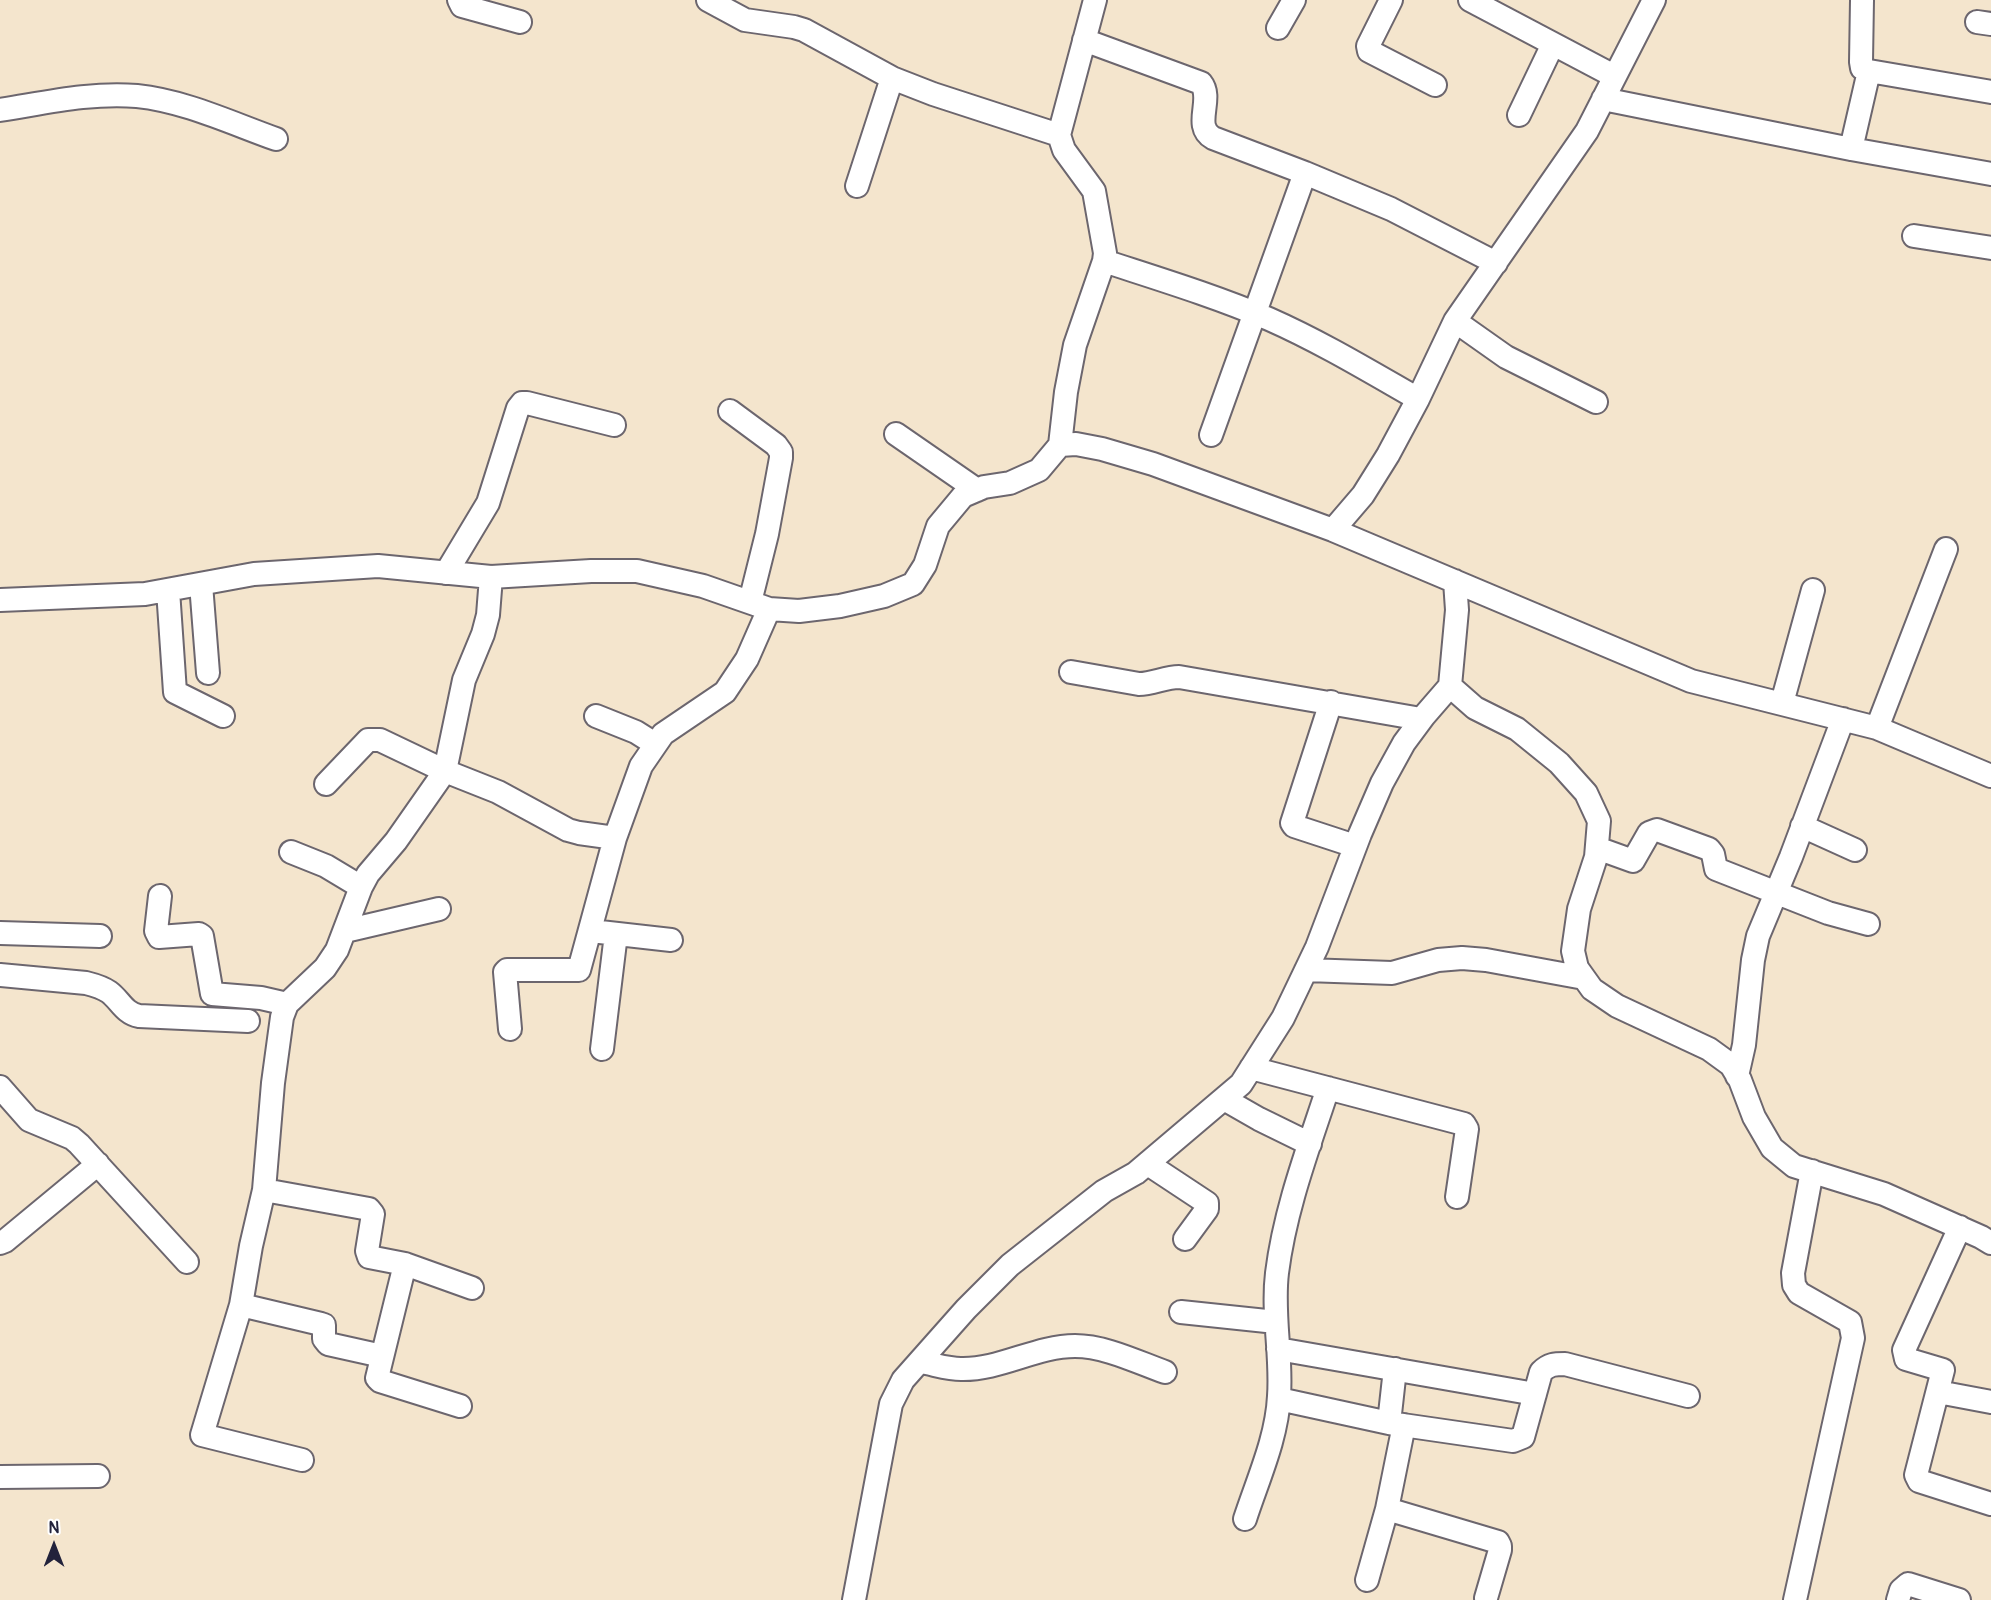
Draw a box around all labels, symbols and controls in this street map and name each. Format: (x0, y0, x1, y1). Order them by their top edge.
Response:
north arrow (24, 1516, 84, 1576)
text: N (49, 1518, 59, 1538)

